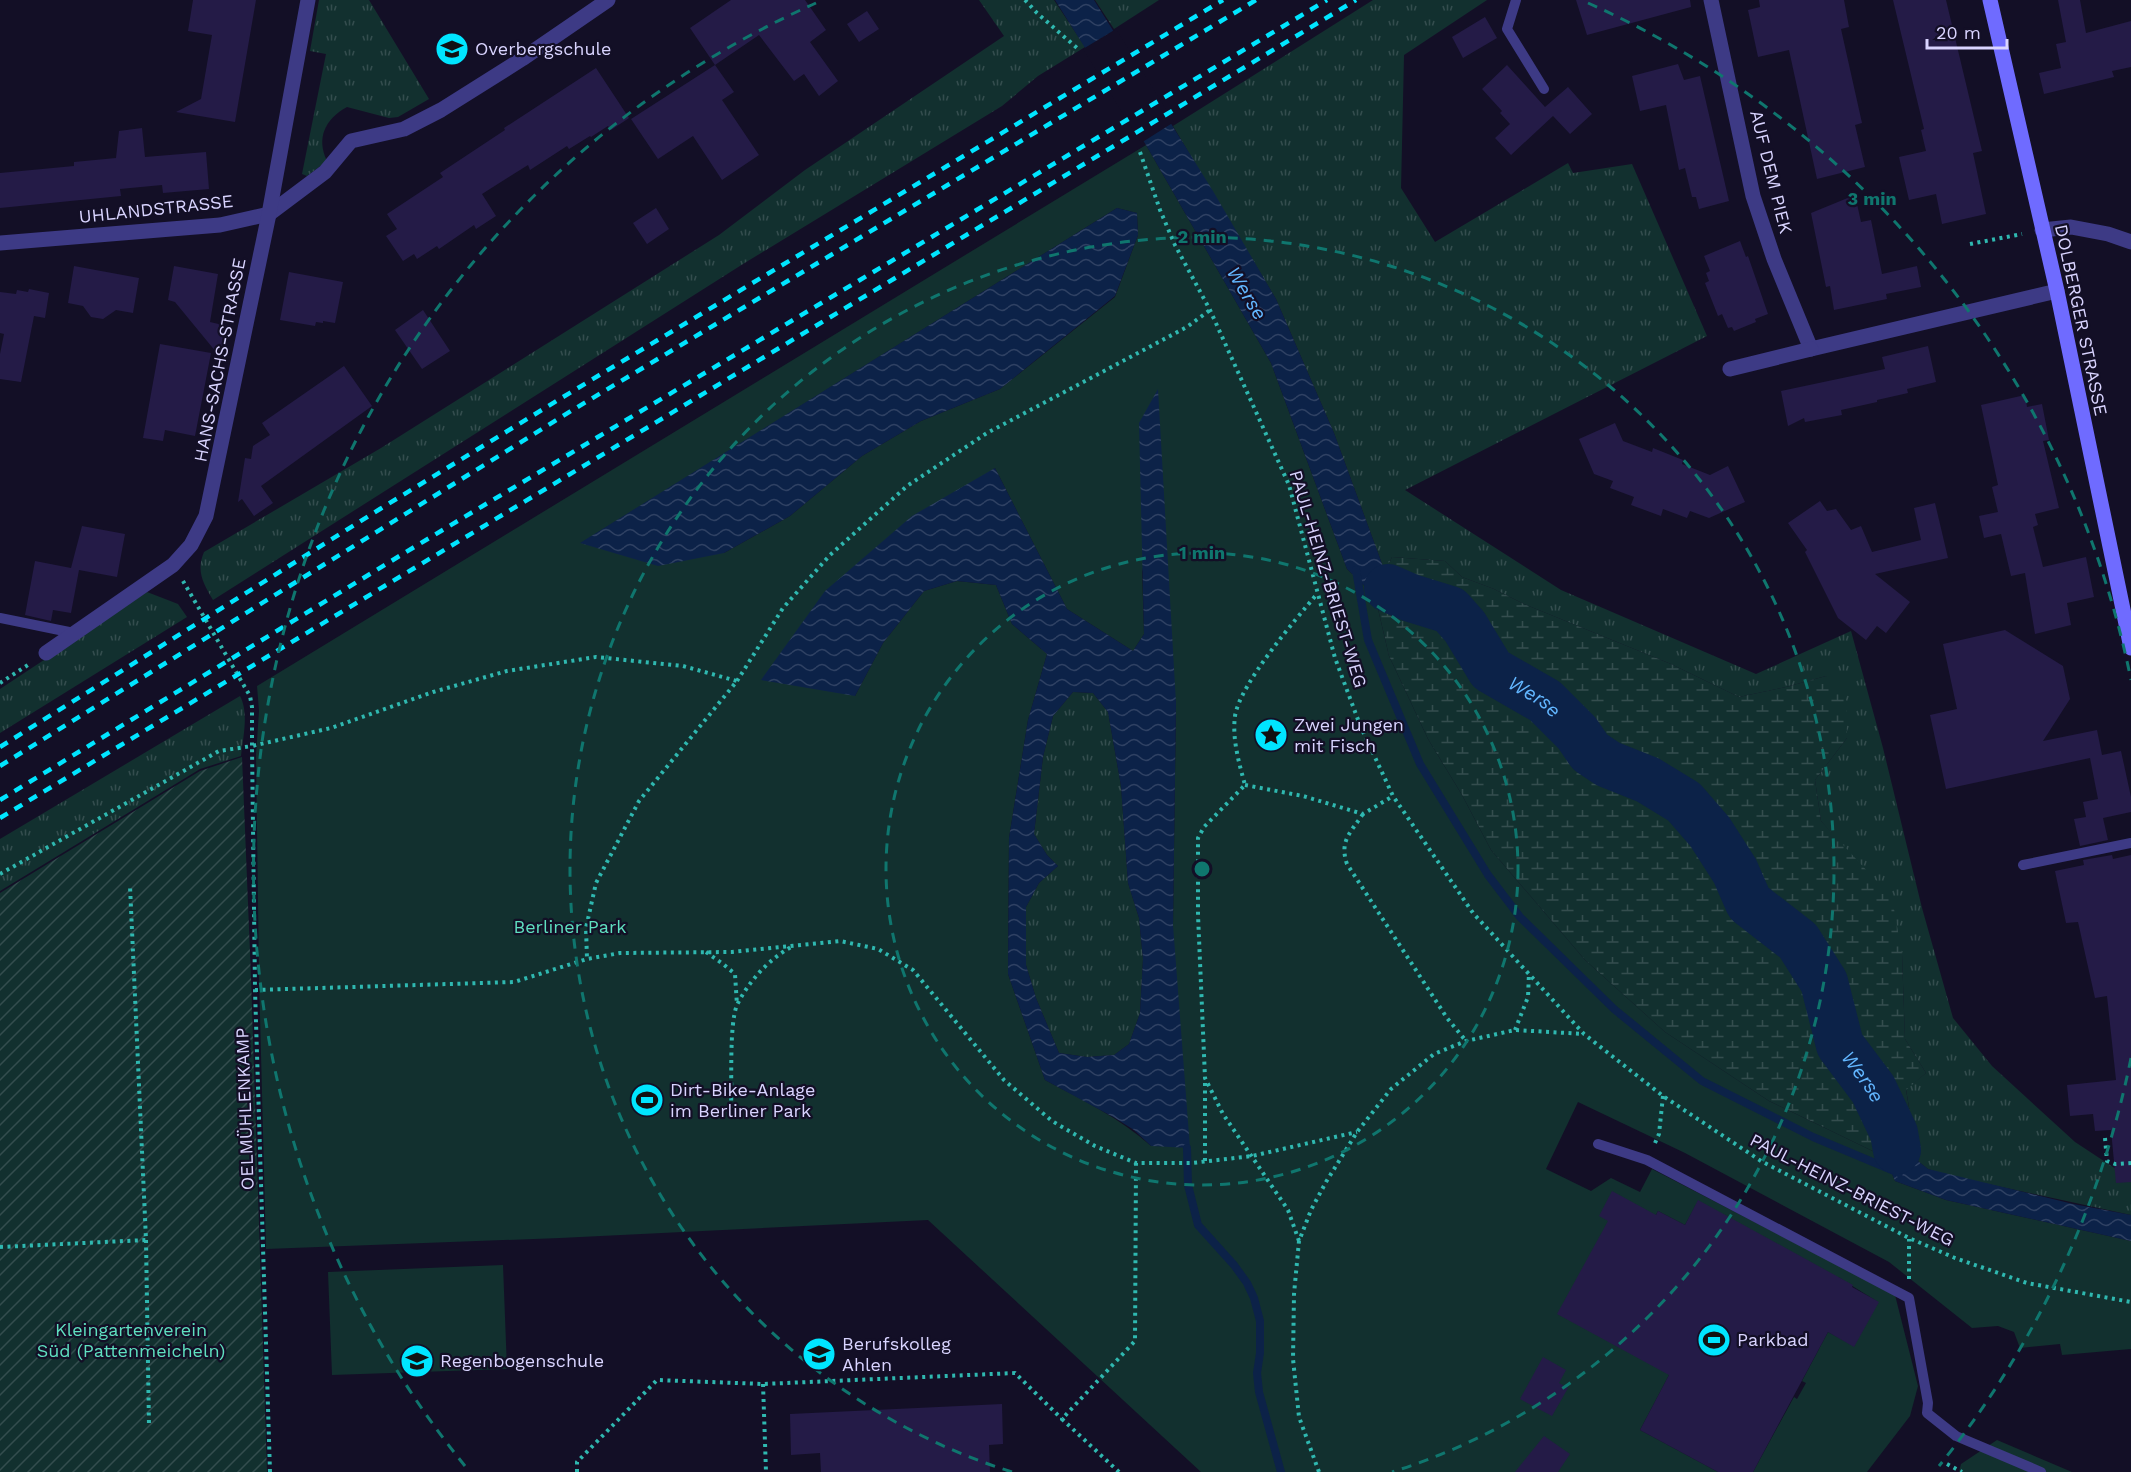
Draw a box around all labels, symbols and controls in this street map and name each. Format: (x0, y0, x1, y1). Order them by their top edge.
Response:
scale bar (1927, 12, 2006, 50)
text: 20 m (1936, 22, 1981, 43)
school or university icon: Overbergschule (434, 31, 470, 67)
place label: Overbergschule (475, 38, 611, 59)
street label: AUF DEM PIEK (1746, 108, 1797, 236)
text: 3 min (1847, 188, 1897, 209)
street label: UHLANDSTRASSE (78, 190, 234, 227)
street label: DOLBERGER STRASSE (2051, 222, 2112, 417)
text: 2 min (1177, 226, 1227, 247)
street label: HANS-SACHS-STRASSE (189, 256, 250, 464)
water label: Werse (1222, 262, 1272, 324)
street label: PAUL-HEINZ-BRIEST-WEG (1285, 468, 1372, 690)
text: 1 min (1179, 542, 1225, 563)
water label: Werse (1504, 671, 1566, 722)
place label: Zwei Jungen mit Fisch (1294, 714, 1404, 756)
place icon: Zwei Jungen mit Fisch (1253, 717, 1289, 753)
centre of rings (1192, 859, 1212, 879)
park label: Berliner Park (513, 916, 627, 937)
street label: OELMÜHLENKAMP (231, 1027, 258, 1191)
water label: Werse (1836, 1046, 1890, 1106)
place label: Dirt-Bike-Anlage im Berliner Park (670, 1079, 815, 1121)
sports icon: Dirt-Bike-Anlage im Berliner Park (629, 1082, 665, 1118)
street label: PAUL-HEINZ-BRIEST-WEG (1747, 1129, 1958, 1250)
park label: Kleingartenverein Süd (Pattenmeicheln) (37, 1319, 225, 1361)
sports icon: Parkbad (1696, 1322, 1732, 1358)
place label: Parkbad (1737, 1329, 1808, 1350)
place label: Berufskolleg Ahlen (842, 1333, 951, 1375)
school or university icon: Berufskolleg Ahlen (801, 1336, 837, 1372)
school or university icon: Regenbogenschule (399, 1343, 435, 1379)
place label: Regenbogenschule (440, 1350, 604, 1371)

